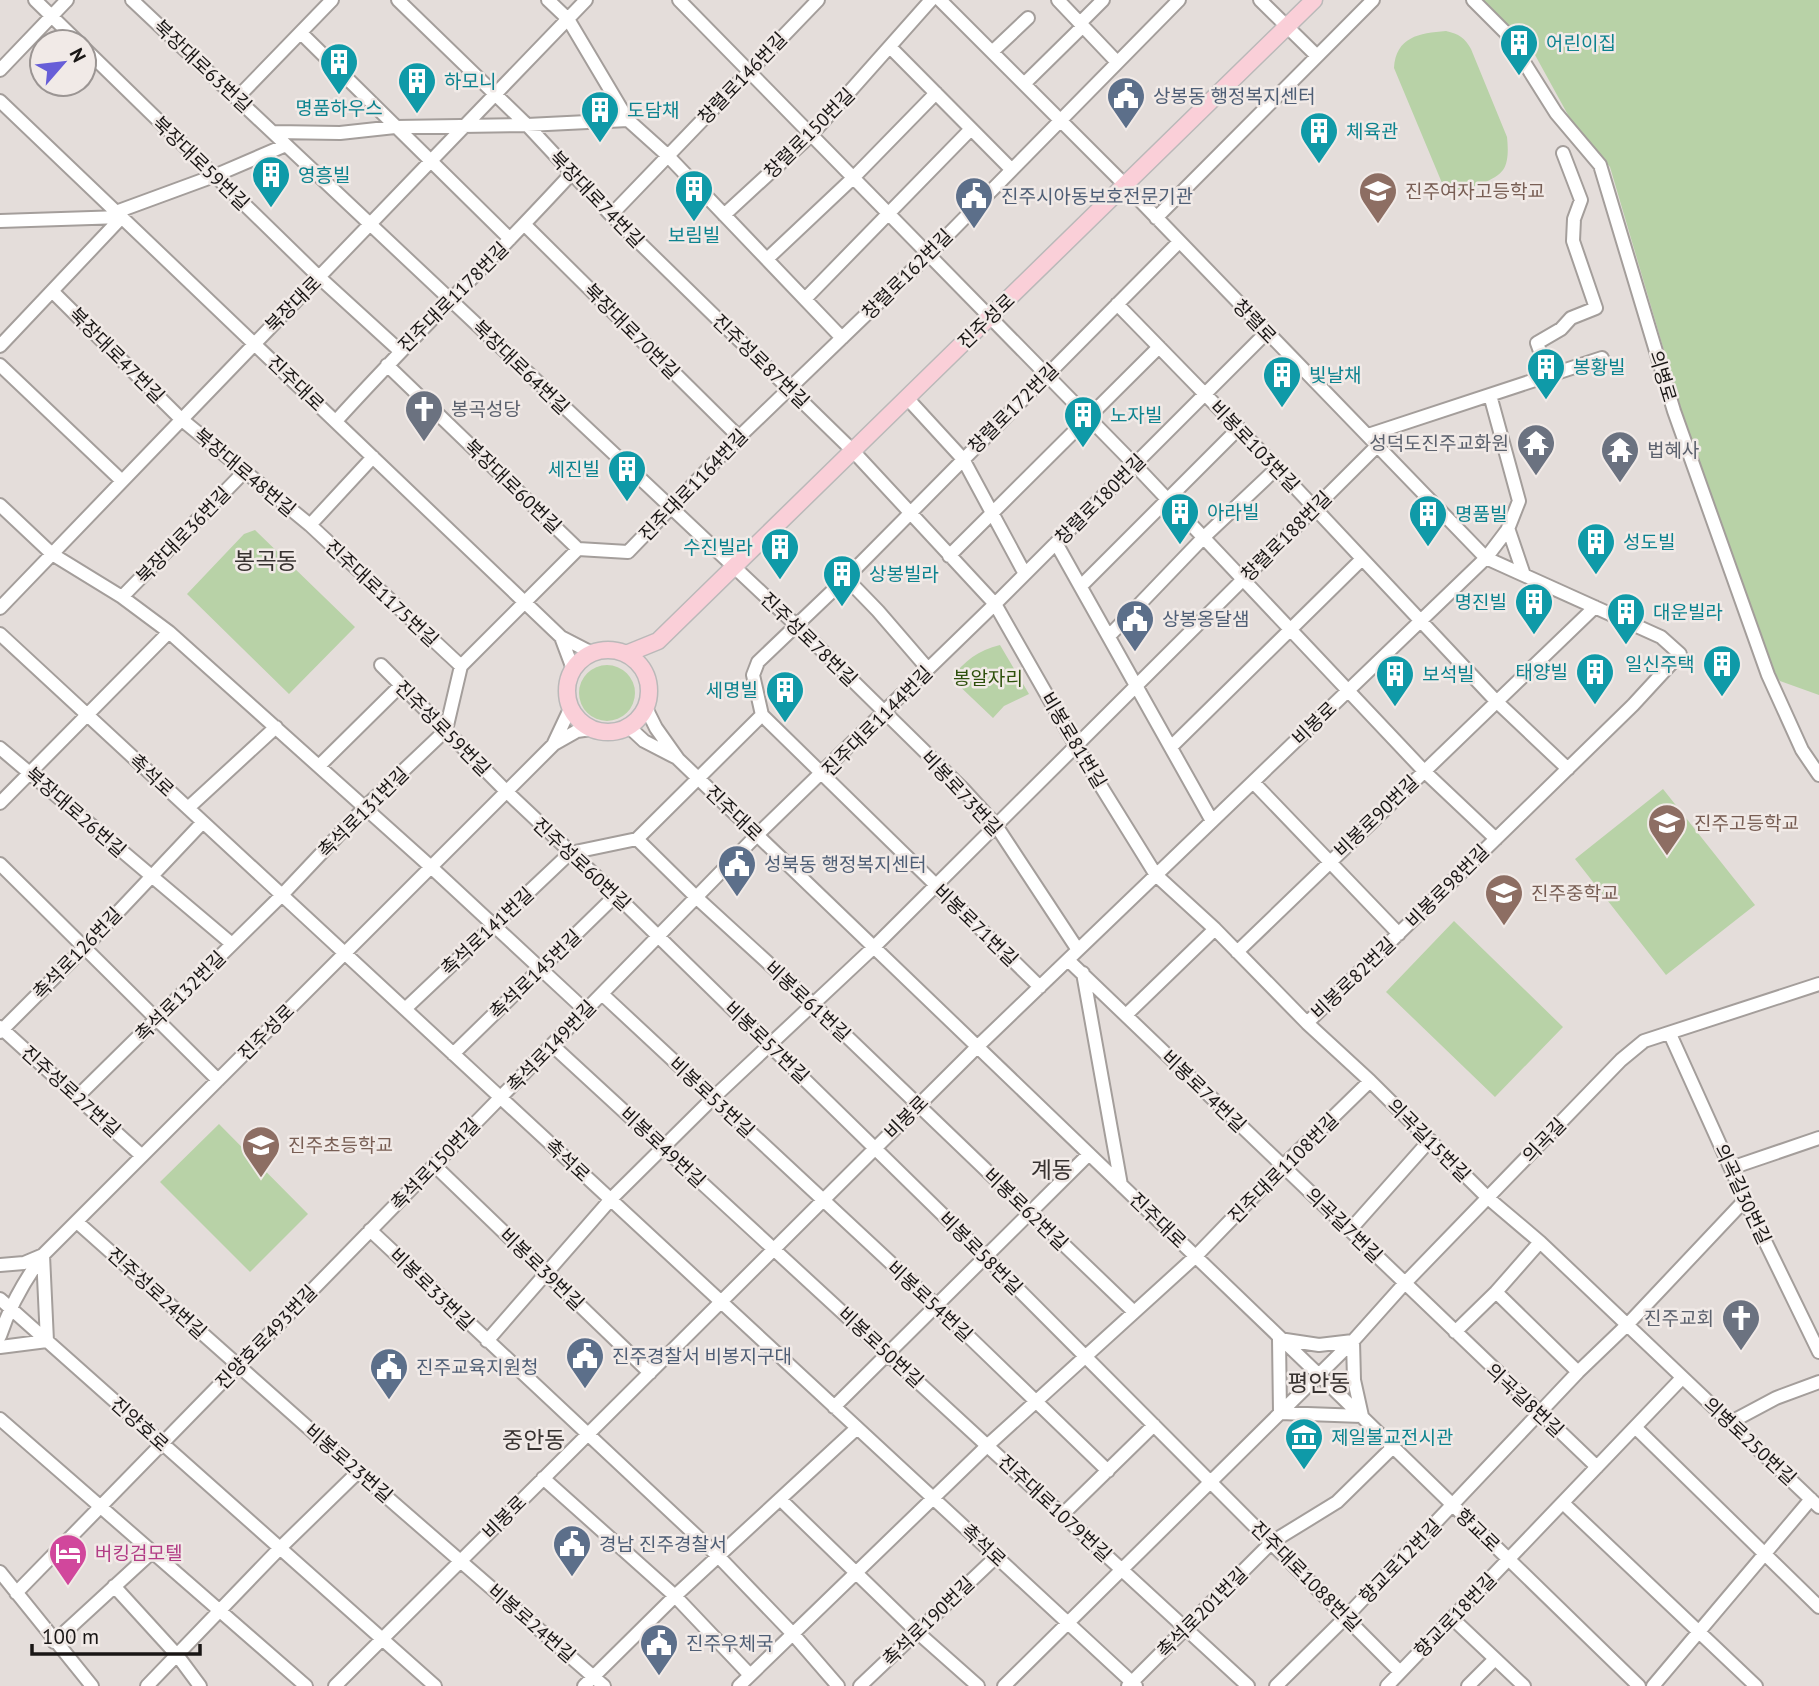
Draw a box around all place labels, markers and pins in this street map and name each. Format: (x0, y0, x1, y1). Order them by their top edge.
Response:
building icon: 어린이집 (1498, 22, 1540, 77)
place label: 어린이집 (1546, 31, 1616, 55)
building icon: 명품하우스 (318, 41, 360, 96)
building icon: 하모니 (396, 60, 438, 115)
place label: 하모니 (444, 69, 496, 93)
public building icon: 상봉동 행정복지센터 (1105, 75, 1147, 130)
place label: 상봉동 행정복지센터 (1153, 84, 1315, 108)
building icon: 도담채 (579, 89, 621, 144)
place label: 명품하우스 (295, 96, 383, 120)
place label: 도담채 (627, 98, 679, 122)
building icon: 체육관 (1298, 110, 1340, 165)
place label: 체육관 (1346, 119, 1398, 143)
building icon: 영흥빌 (250, 154, 292, 209)
place label: 영흥빌 (298, 163, 350, 187)
building icon: 보림빌 (673, 168, 715, 223)
school or university icon: 진주여자고등학교 (1357, 170, 1399, 225)
public building icon: 진주시아동보호전문기관 (953, 175, 995, 230)
place label: 진주여자고등학교 (1405, 179, 1545, 203)
place label: 진주시아동보호전문기관 (1001, 184, 1193, 208)
place label: 보림빌 (668, 223, 720, 247)
building icon: 봉황빌 (1525, 346, 1567, 401)
building icon: 빛날채 (1261, 354, 1303, 409)
place label: 봉황빌 (1573, 355, 1625, 379)
place label: 빛날채 (1309, 363, 1361, 387)
church icon: 봉곡성당 (403, 388, 445, 443)
building icon: 노자빌 (1062, 394, 1104, 449)
place label: 봉곡성당 (451, 397, 521, 421)
place label: 노자빌 (1110, 403, 1162, 427)
temple icon: 성덕도진주교화원 (1515, 422, 1557, 477)
temple icon: 법혜사 (1599, 429, 1641, 484)
place label: 성덕도진주교화원 (1369, 431, 1509, 455)
place label: 법혜사 (1647, 438, 1699, 462)
building icon: 세진빌 (606, 448, 648, 503)
place label: 세진빌 (548, 457, 600, 481)
building icon: 아라빌 (1159, 491, 1201, 546)
building icon: 명품빌 (1407, 493, 1449, 548)
place label: 아라빌 (1207, 500, 1259, 524)
place label: 명품빌 (1455, 502, 1507, 526)
building icon: 성도빌 (1575, 521, 1617, 576)
building icon: 수진빌라 (759, 526, 801, 581)
place label: 성도빌 (1623, 530, 1675, 554)
place label: 수진빌라 (683, 535, 753, 559)
building icon: 상봉빌라 (821, 553, 863, 608)
place label: 상봉빌라 (869, 562, 939, 586)
building icon: 명진빌 (1513, 581, 1555, 636)
place label: 명진빌 (1455, 590, 1507, 614)
building icon: 대운빌라 (1605, 591, 1647, 646)
public building icon: 상봉옹달샘 (1114, 598, 1156, 653)
place label: 대운빌라 (1653, 600, 1723, 624)
place label: 상봉옹달샘 (1162, 607, 1249, 631)
building icon: 일신주택 (1701, 643, 1743, 698)
building icon: 태양빌 (1574, 651, 1616, 706)
place label: 일신주택 (1625, 652, 1695, 676)
building icon: 보석빌 (1374, 653, 1416, 708)
place label: 태양빌 (1516, 660, 1568, 684)
place label: 보석빌 (1422, 662, 1474, 686)
building icon: 세명빌 (764, 669, 806, 724)
place label: 세명빌 (706, 678, 758, 702)
school or university icon: 진주고등학교 (1646, 802, 1688, 857)
place label: 진주고등학교 (1694, 811, 1799, 835)
public building icon: 성북동 행정복지센터 (716, 843, 758, 898)
place label: 성북동 행정복지센터 (764, 852, 926, 876)
school or university icon: 진주중학교 (1483, 872, 1525, 927)
place label: 진주중학교 (1531, 881, 1618, 905)
school or university icon: 진주초등학교 (240, 1124, 282, 1179)
place label: 진주초등학교 (288, 1133, 393, 1157)
church icon: 진주교회 (1720, 1297, 1762, 1352)
place label: 진주교회 (1644, 1306, 1714, 1330)
public building icon: 진주경찰서 비봉지구대 (564, 1335, 606, 1390)
place label: 진주경찰서 비봉지구대 (612, 1344, 792, 1368)
public building icon: 진주교육지원청 (368, 1346, 410, 1401)
place label: 진주교육지원청 (416, 1355, 538, 1379)
museum icon: 제일불교전시관 (1283, 1416, 1325, 1471)
place label: 제일불교전시관 (1331, 1425, 1453, 1449)
public building icon: 경남 진주경찰서 (551, 1523, 593, 1578)
hotel icon: 버킹검모텔 (47, 1532, 89, 1587)
place label: 경남 진주경찰서 (599, 1532, 726, 1556)
place label: 버킹검모텔 (95, 1541, 182, 1565)
public building icon: 진주우체국 (638, 1622, 680, 1677)
place label: 진주우체국 (686, 1631, 773, 1655)

